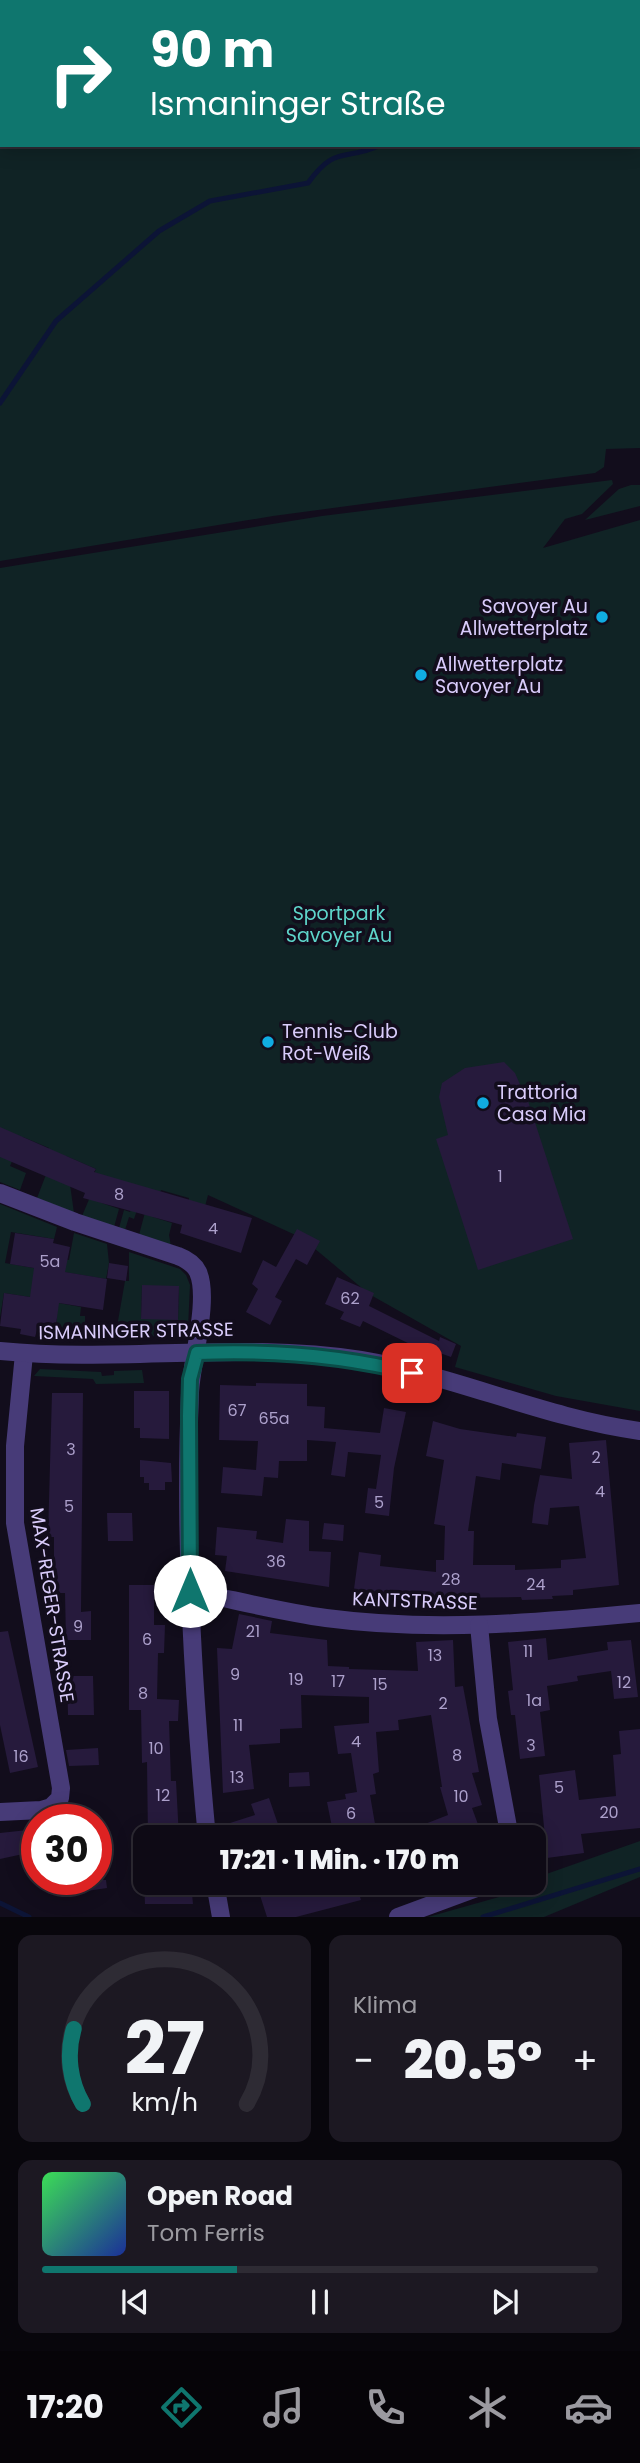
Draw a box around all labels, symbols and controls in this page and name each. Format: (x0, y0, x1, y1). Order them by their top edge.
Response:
text: 90 m (150, 16, 274, 84)
icon: right (35, 28, 126, 119)
text: Ismaninger Straße (150, 81, 446, 126)
place label: Savoyer Au Allwetterplatz (460, 593, 588, 642)
marker: Savoyer Au Allwetterplatz (594, 609, 610, 625)
place label: Allwetterplatz Savoyer Au (435, 651, 563, 700)
marker: Allwetterplatz Savoyer Au (413, 667, 429, 683)
park label: Sportpark Savoyer Au (286, 900, 392, 949)
place label: Tennis-Club Rot-Weiß (282, 1018, 398, 1067)
marker: Tennis-Club Rot-Weiß (260, 1034, 276, 1050)
place label: Trattoria Casa Mia (497, 1079, 586, 1128)
marker: Trattoria Casa Mia (475, 1095, 491, 1111)
house number: 1 (497, 1165, 503, 1188)
house number: 8 (114, 1183, 124, 1206)
house number: 4 (208, 1217, 218, 1240)
house number: 5a (40, 1250, 60, 1273)
house number: 62 (340, 1287, 360, 1310)
street label: ISMANINGER STRASSE (38, 1316, 234, 1346)
pin (382, 1343, 442, 1403)
icon: arrive (393, 1354, 431, 1392)
house number: 67 (228, 1399, 247, 1422)
house number: 65a (258, 1407, 290, 1430)
house number: 3 (66, 1438, 76, 1461)
house number: 2 (591, 1446, 601, 1469)
house number: 4 (595, 1480, 605, 1503)
house number: 5 (374, 1491, 384, 1514)
house number: 5 (64, 1495, 74, 1518)
street label: MAX-REGER-STRASSE (23, 1506, 81, 1704)
house number: 36 (266, 1550, 286, 1573)
position arrow (153, 1554, 227, 1628)
house number: 28 (441, 1568, 461, 1591)
house number: 24 (526, 1573, 546, 1596)
street label: KANTSTRASSE (352, 1585, 478, 1617)
house number: 9 (73, 1615, 83, 1638)
house number: 21 (246, 1620, 260, 1643)
house number: 6 (142, 1628, 152, 1651)
house number: 11 (523, 1640, 533, 1663)
house number: 13 (428, 1644, 442, 1667)
house number: 9 (230, 1663, 240, 1686)
house number: 19 (288, 1668, 304, 1691)
house number: 17 (331, 1670, 345, 1693)
house number: 12 (617, 1671, 631, 1694)
house number: 15 (372, 1673, 388, 1696)
house number: 8 (138, 1682, 148, 1705)
house number: 1a (526, 1689, 542, 1712)
house number: 2 (438, 1692, 448, 1715)
house number: 11 (233, 1714, 243, 1737)
house number: 4 (351, 1730, 361, 1753)
house number: 3 (526, 1734, 536, 1757)
house number: 10 (148, 1737, 164, 1760)
house number: 8 (452, 1744, 462, 1767)
house number: 16 (13, 1745, 29, 1768)
house number: 13 (230, 1766, 244, 1789)
house number: 5 (554, 1776, 564, 1799)
house number: 12 (156, 1784, 170, 1807)
house number: 10 (453, 1785, 469, 1808)
house number: 20 (599, 1801, 619, 1824)
house number: 6 (346, 1802, 356, 1825)
speed limit sign: 30 (21, 1804, 112, 1895)
text: 17:21 · 1 Min. · 170 m (220, 1842, 459, 1878)
text: Klima (353, 1989, 417, 2021)
text: 27 (124, 1999, 205, 2100)
text: 20.5° (404, 2024, 542, 2097)
text: − (353, 2034, 374, 2087)
text: + (572, 2034, 598, 2087)
text: km/h (131, 2085, 198, 2120)
text: Open Road (147, 2178, 293, 2214)
text: Tom Ferris (147, 2217, 265, 2249)
icon: previous (116, 2283, 154, 2321)
icon: pause (301, 2283, 339, 2321)
icon: next (486, 2283, 524, 2321)
icon: directions (157, 2383, 206, 2432)
icon: music (259, 2383, 308, 2432)
icon: phone (361, 2383, 410, 2432)
icon: climate (463, 2383, 512, 2432)
icon: car (564, 2383, 613, 2432)
text: 17:20 (26, 2384, 104, 2429)

